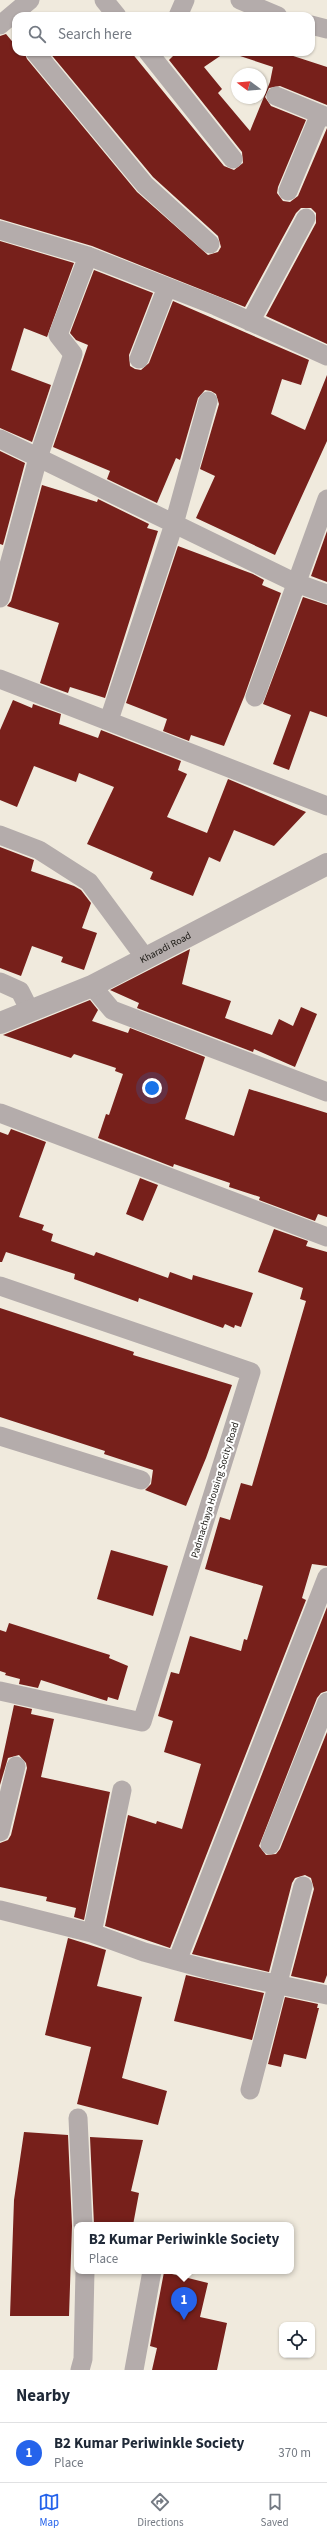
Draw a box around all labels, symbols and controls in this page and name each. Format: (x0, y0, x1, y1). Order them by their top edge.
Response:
search box (12, 12, 315, 56)
icon: search (26, 23, 48, 45)
text: Search here (58, 24, 132, 45)
north arrow (231, 68, 267, 104)
street label: Kharadi Road (137, 929, 194, 967)
your location (142, 1078, 162, 1098)
street label: Padmachaya Housing Socity Road (188, 1420, 242, 1560)
popup (74, 2222, 294, 2274)
text: B2 Kumar Periwinkle Society (89, 2229, 279, 2250)
text: Place (89, 2250, 118, 2268)
pin: 1 (171, 2287, 197, 2320)
map controls (279, 2322, 315, 2358)
button: locate (279, 2322, 315, 2358)
text: Nearby (16, 2384, 70, 2408)
text: B2 Kumar Periwinkle Society (54, 2433, 244, 2454)
text: 1 (26, 2444, 32, 2462)
text: 370 m (278, 2444, 311, 2462)
text: Place (54, 2454, 83, 2472)
tab: Map (38, 2491, 60, 2530)
tab: Directions (137, 2491, 184, 2530)
tab: Saved (261, 2491, 289, 2530)

